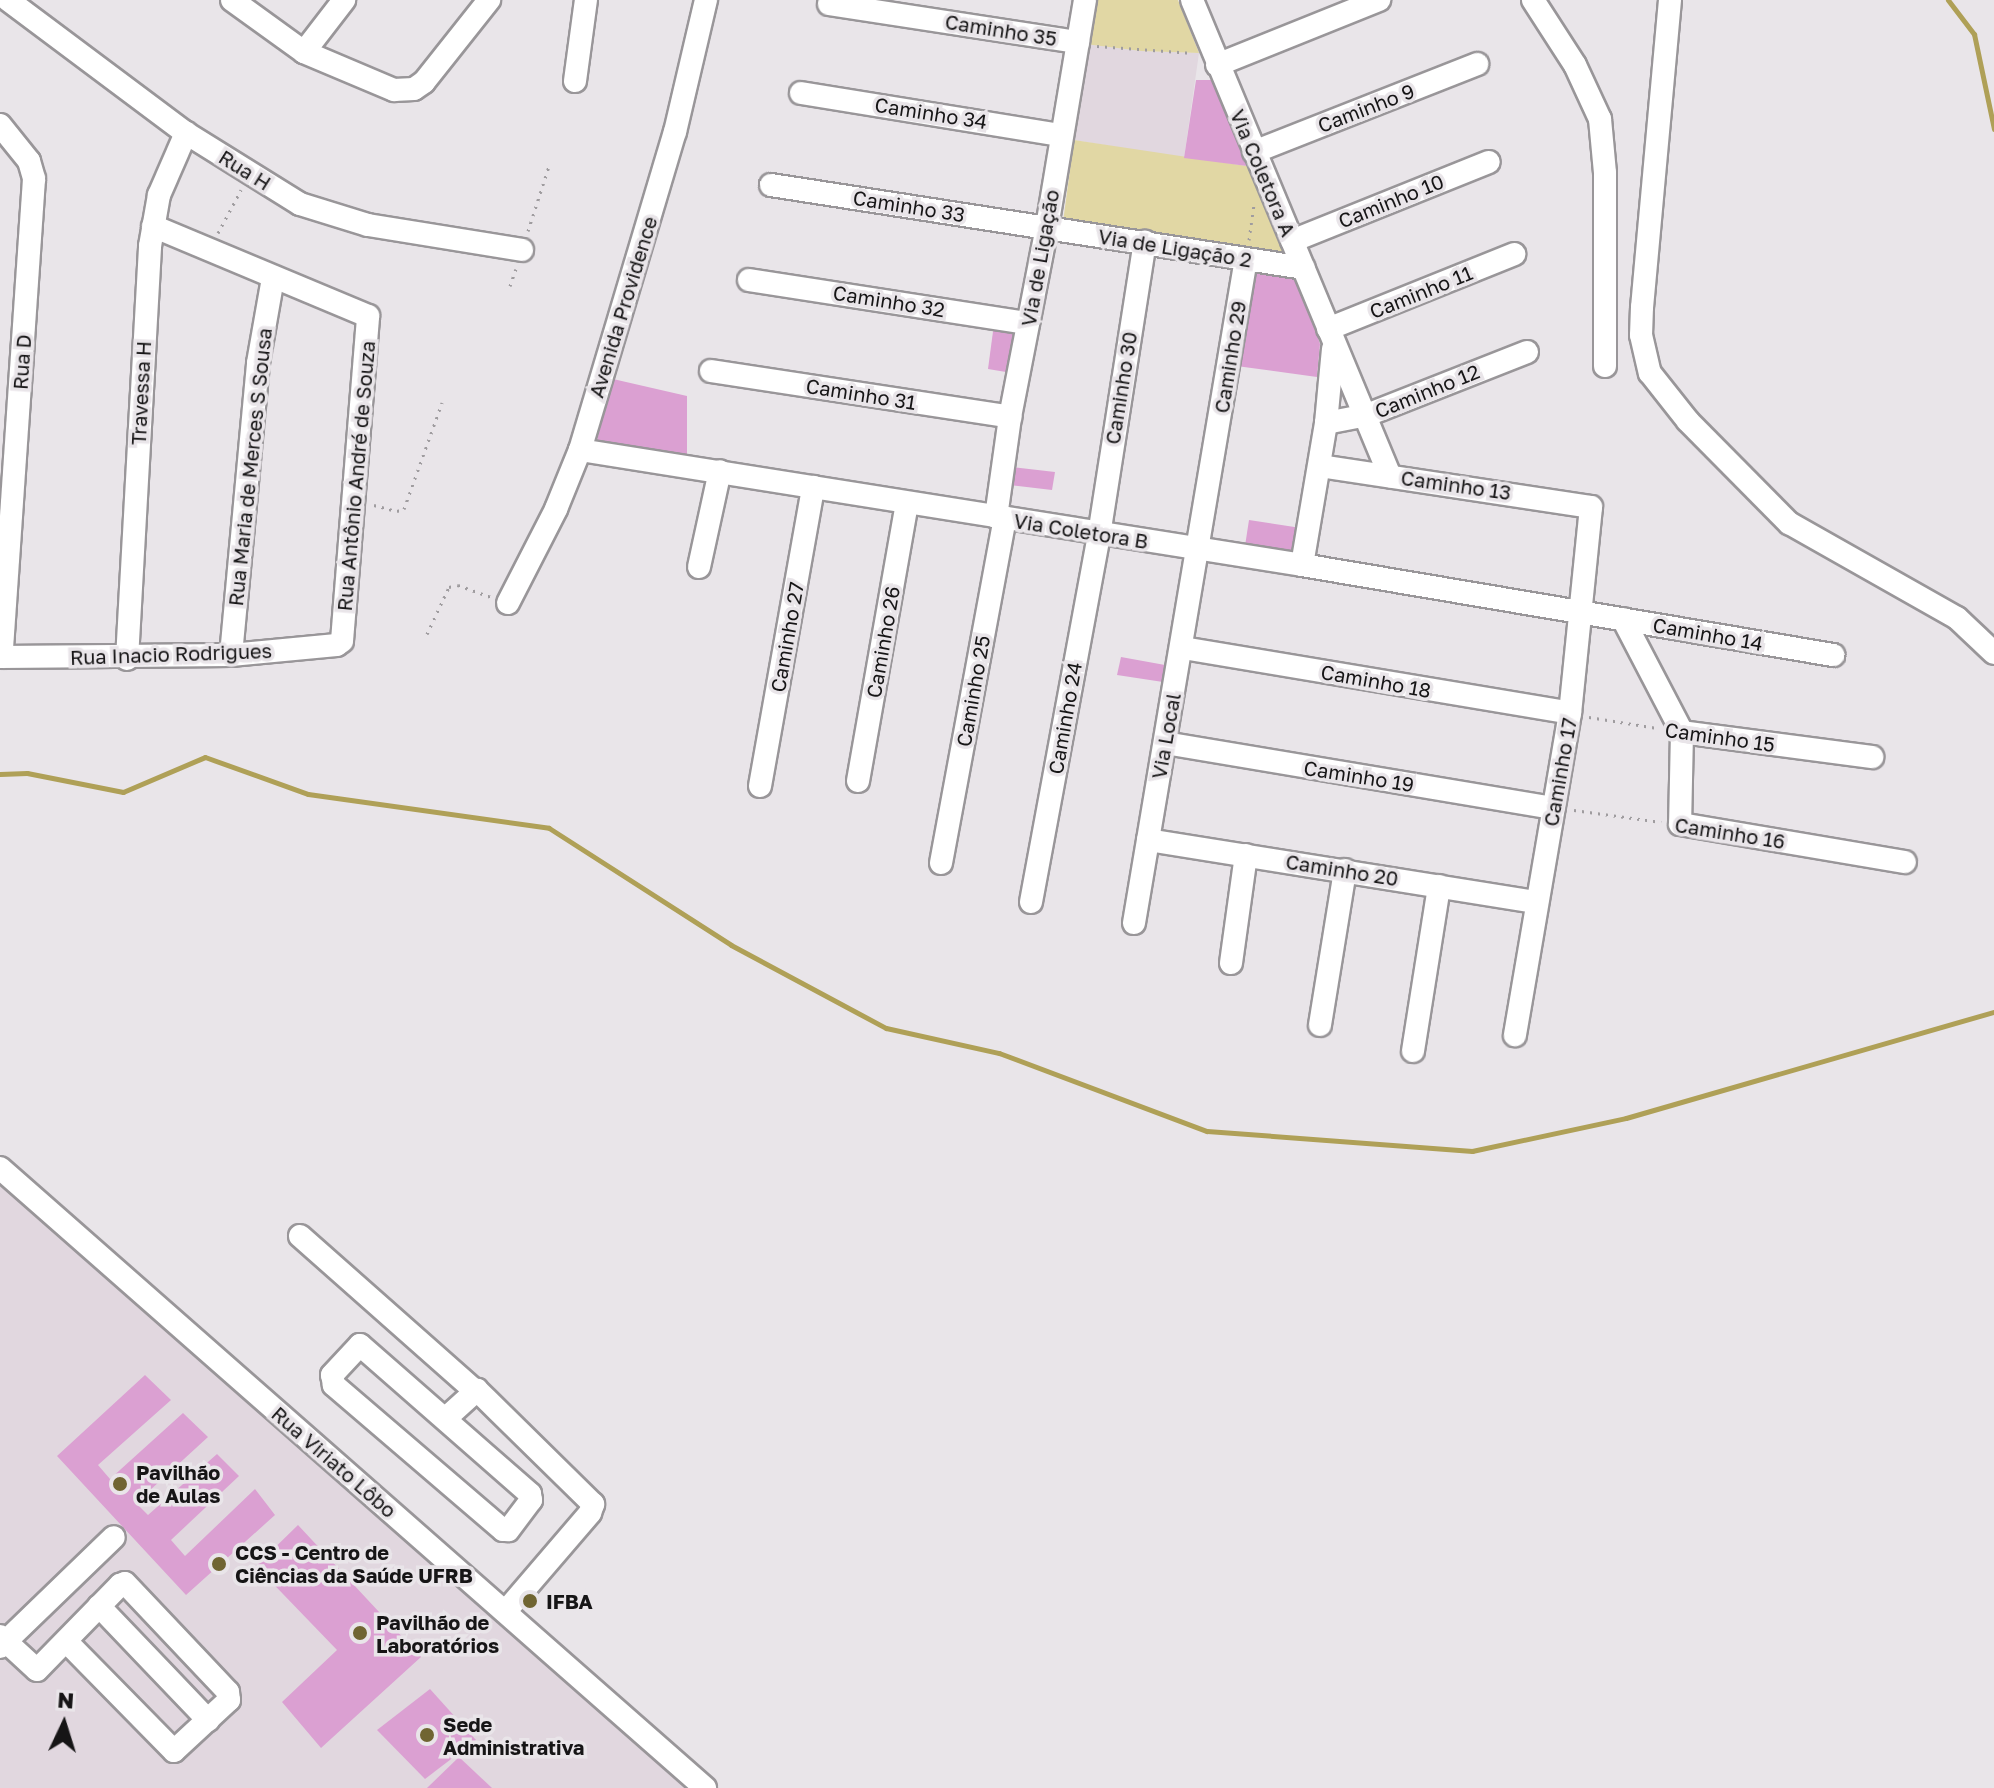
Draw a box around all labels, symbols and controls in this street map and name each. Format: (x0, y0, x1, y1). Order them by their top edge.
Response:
street label: Caminho 35 (943, 9, 1059, 51)
street label: Caminho 9 (1314, 79, 1418, 137)
street label: Caminho 34 (873, 92, 989, 134)
street label: Via Coletora A (1225, 106, 1301, 240)
street label: Rua H (215, 145, 275, 195)
street label: Caminho 10 (1335, 169, 1447, 233)
street label: Caminho 33 (851, 185, 967, 227)
street label: Via de Ligação (1016, 188, 1064, 328)
street label: Avenida Providence (584, 213, 662, 401)
street label: Via de Ligação 2 (1097, 224, 1253, 272)
street label: Caminho 11 (1366, 260, 1476, 324)
street label: Caminho 32 (831, 280, 947, 322)
street label: Caminho 29 (1209, 299, 1251, 415)
street label: Rua Maria de Merces S Sousa (223, 327, 277, 607)
street label: Caminho 30 (1100, 330, 1142, 446)
street label: Rua D (8, 333, 36, 391)
street label: Travessa H (126, 340, 156, 446)
street label: Rua Antônio André de Souza (332, 340, 380, 612)
street label: Caminho 12 (1371, 359, 1483, 423)
street label: Caminho 31 (804, 373, 918, 415)
street label: Caminho 13 (1399, 465, 1513, 505)
street label: Via Coletora B (1012, 509, 1150, 553)
street label: Caminho 27 (765, 580, 809, 694)
street label: Caminho 26 (861, 584, 905, 700)
street label: Caminho 14 (1651, 613, 1765, 655)
street label: Caminho 25 (951, 633, 995, 749)
street label: Rua Inacio Rodrigues (70, 638, 272, 670)
street label: Caminho 24 (1043, 660, 1087, 776)
street label: Caminho 18 (1319, 660, 1433, 702)
street label: Via Local (1147, 691, 1185, 781)
street label: Caminho 17 (1539, 716, 1581, 828)
street label: Caminho 15 (1663, 717, 1777, 757)
street label: Caminho 19 (1302, 755, 1416, 797)
street label: Caminho 16 (1673, 812, 1787, 854)
street label: Caminho 20 (1284, 849, 1400, 891)
street label: Rua Viriato Lôbo (267, 1401, 401, 1523)
place label: Pavilhão de Aulas (136, 1460, 220, 1507)
marker: Pavilhão de Aulas (111, 1475, 129, 1493)
place label: CCS - Centro de Ciências da Saúde UFRB (235, 1540, 473, 1587)
marker: CCS - Centro de Ciências da Saúde UFRB (210, 1555, 228, 1573)
place label: IFBA (546, 1589, 593, 1613)
marker: IFBA (521, 1592, 539, 1610)
place label: Pavilhão de Laboratórios (376, 1610, 499, 1657)
marker: Pavilhão de Laboratórios (351, 1624, 369, 1642)
north arrow (24, 1684, 104, 1764)
text: N (56, 1686, 75, 1714)
place label: Sede Administrativa (443, 1712, 584, 1759)
marker: Sede Administrativa (418, 1726, 436, 1744)

